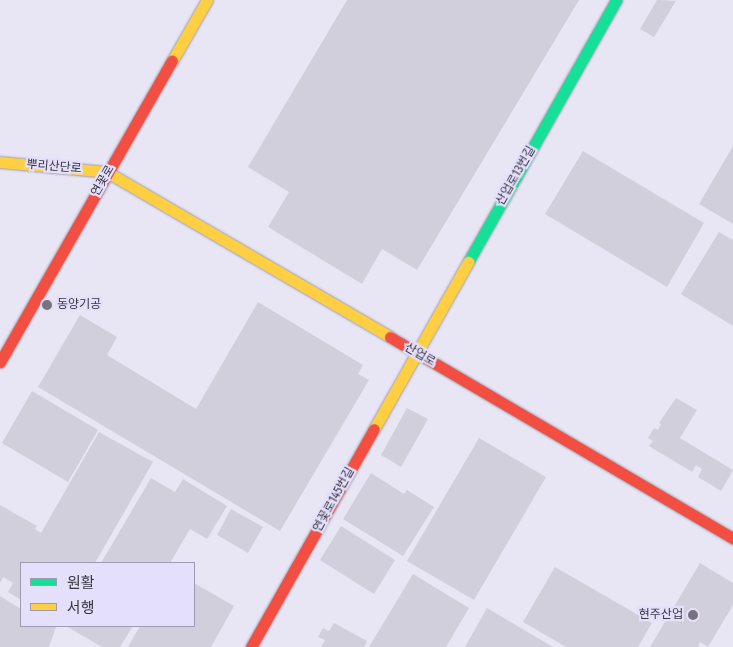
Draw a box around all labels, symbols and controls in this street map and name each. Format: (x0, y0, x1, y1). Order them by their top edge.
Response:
street label: 산업로13번길 (493, 144, 539, 208)
street label: 뿌리산단로 (26, 157, 82, 177)
street label: 연꽃로 (88, 163, 118, 199)
place label: 동양기공 (57, 298, 101, 312)
marker: 동양기공 (41, 299, 53, 311)
street label: 산업로 (402, 340, 438, 370)
street label: 연꽃로145번길 (310, 465, 358, 535)
legend (20, 562, 195, 627)
text: 원활 (67, 574, 95, 592)
text: 서행 (67, 599, 95, 617)
place label: 현주산업 (639, 608, 683, 622)
marker: 현주산업 (687, 609, 699, 621)

